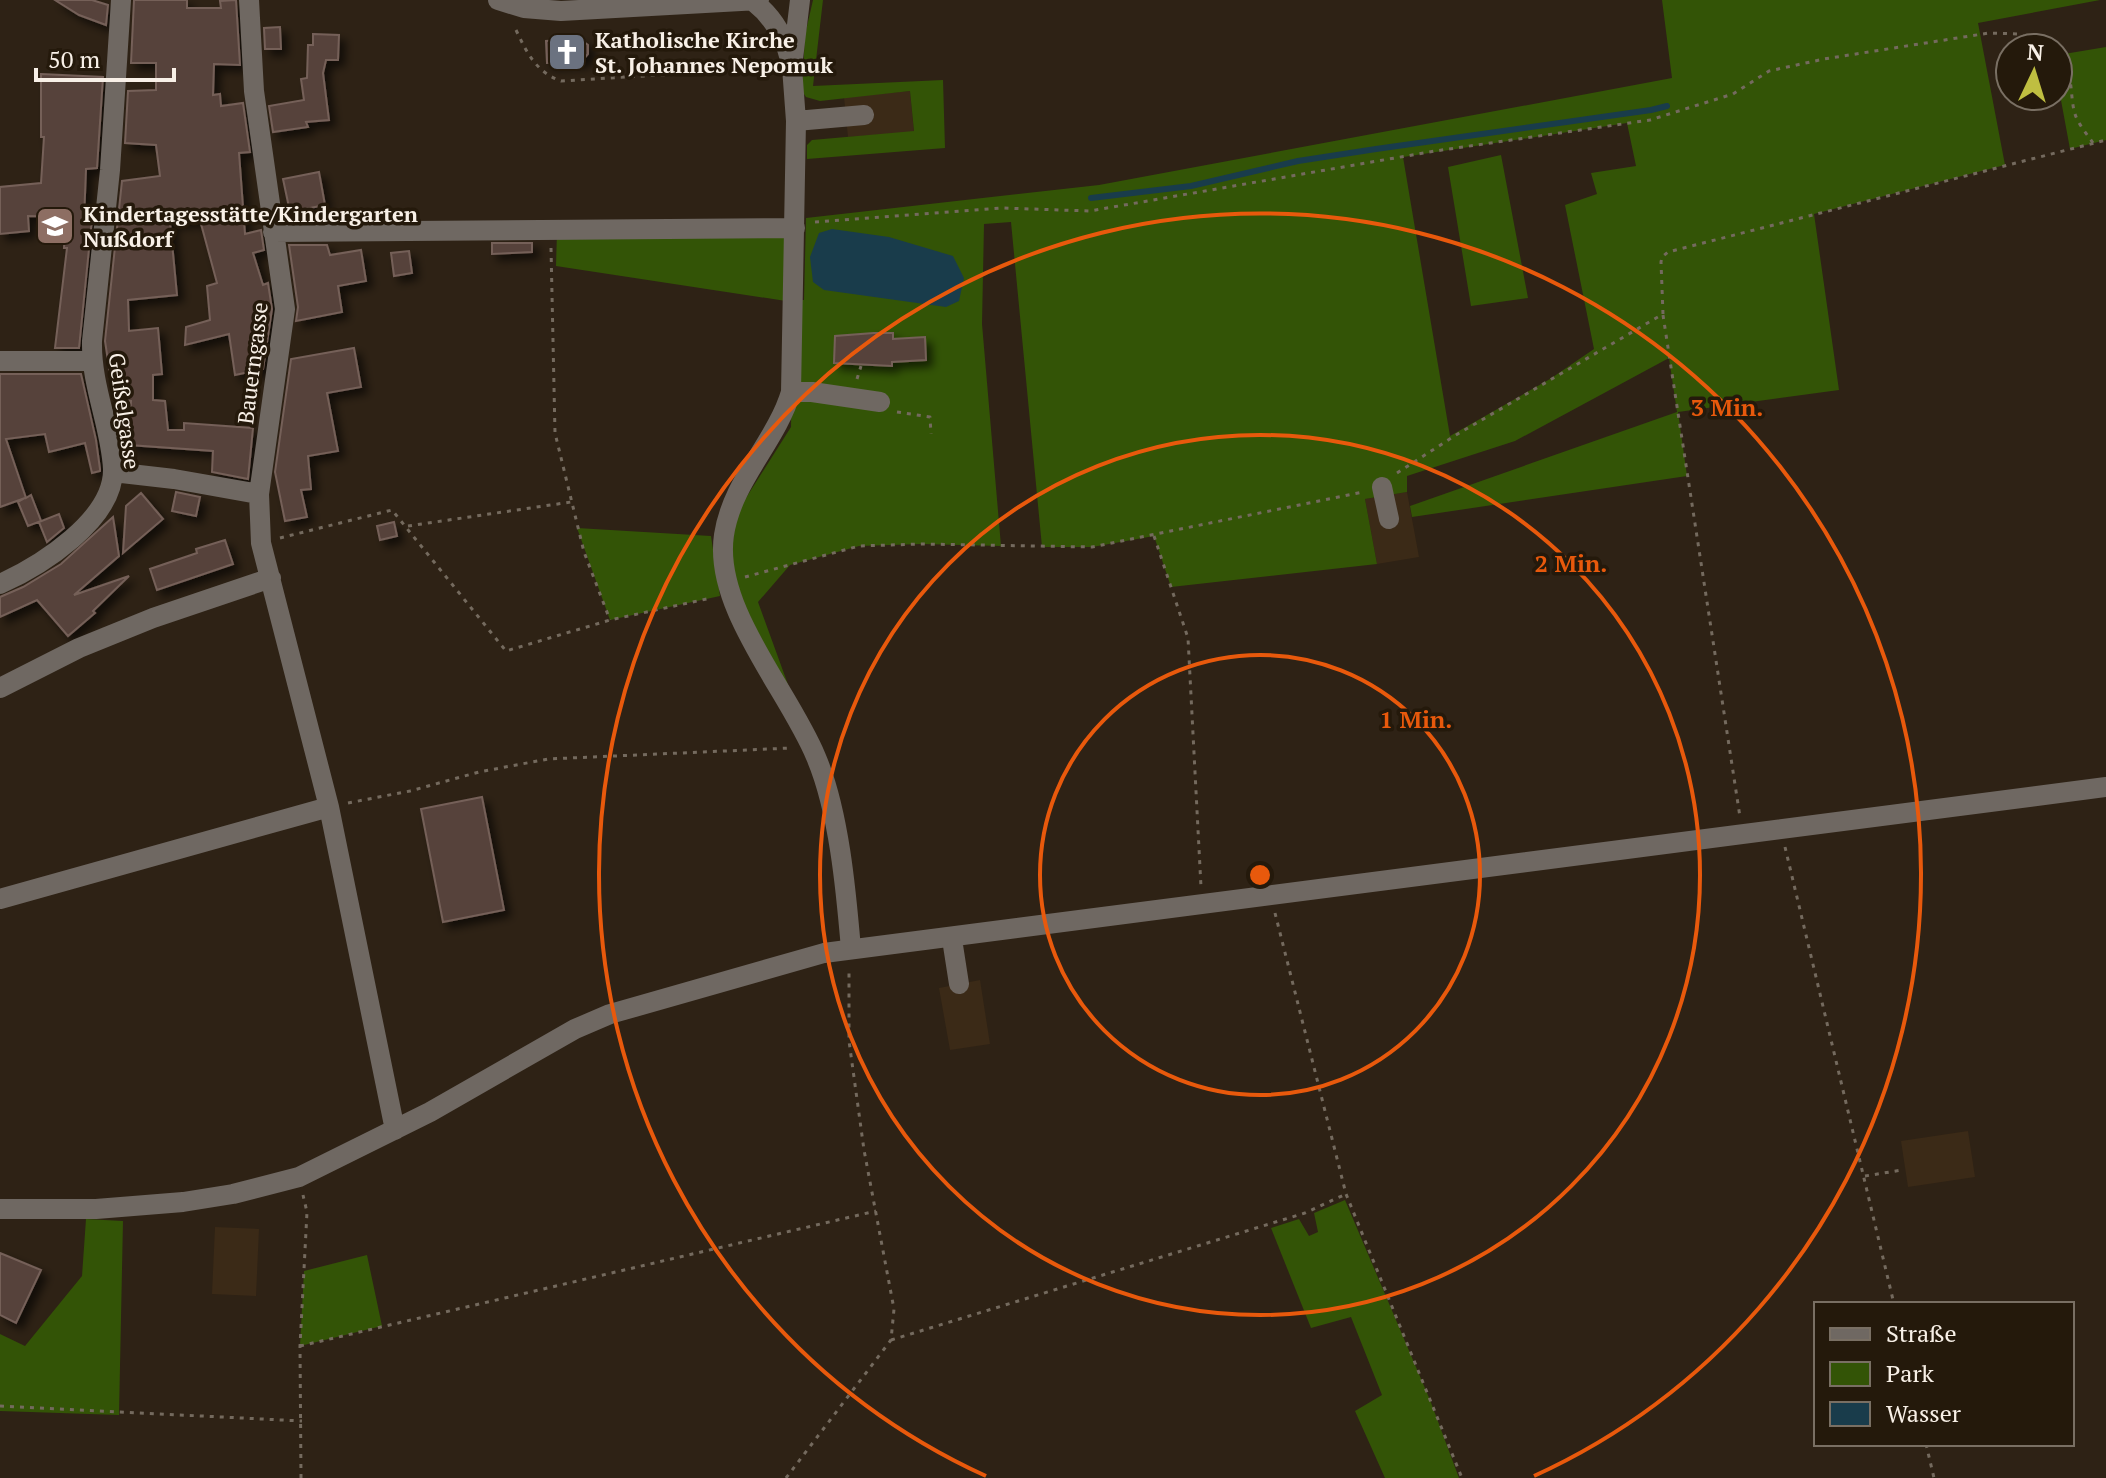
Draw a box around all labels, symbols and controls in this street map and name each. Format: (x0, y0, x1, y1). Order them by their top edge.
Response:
place label: Katholische Kirche St. Johannes Nepomuk (595, 25, 833, 79)
church icon: Katholische Kirche St. Johannes Nepomuk (546, 31, 588, 73)
scale bar (36, 32, 174, 82)
north arrow (1994, 32, 2074, 112)
text: N (2026, 37, 2045, 67)
text: 50 m (48, 43, 100, 75)
place label: Kindertagesstätte/Kindergarten Nußdorf (83, 199, 418, 253)
school or university icon: Kindertagesstätte/Kindergarten Nußdorf (34, 205, 76, 247)
street label: Bauerngasse (230, 300, 274, 426)
street label: Geißelgasse (102, 351, 148, 471)
text: 3 Min. (1691, 391, 1763, 423)
text: 2 Min. (1535, 547, 1607, 579)
text: 1 Min. (1380, 703, 1452, 735)
centre of rings (1246, 861, 1274, 889)
legend (1814, 1302, 2074, 1446)
text: Straße (1886, 1317, 1957, 1349)
text: Park (1886, 1357, 1935, 1389)
text: Wasser (1886, 1397, 1962, 1429)

